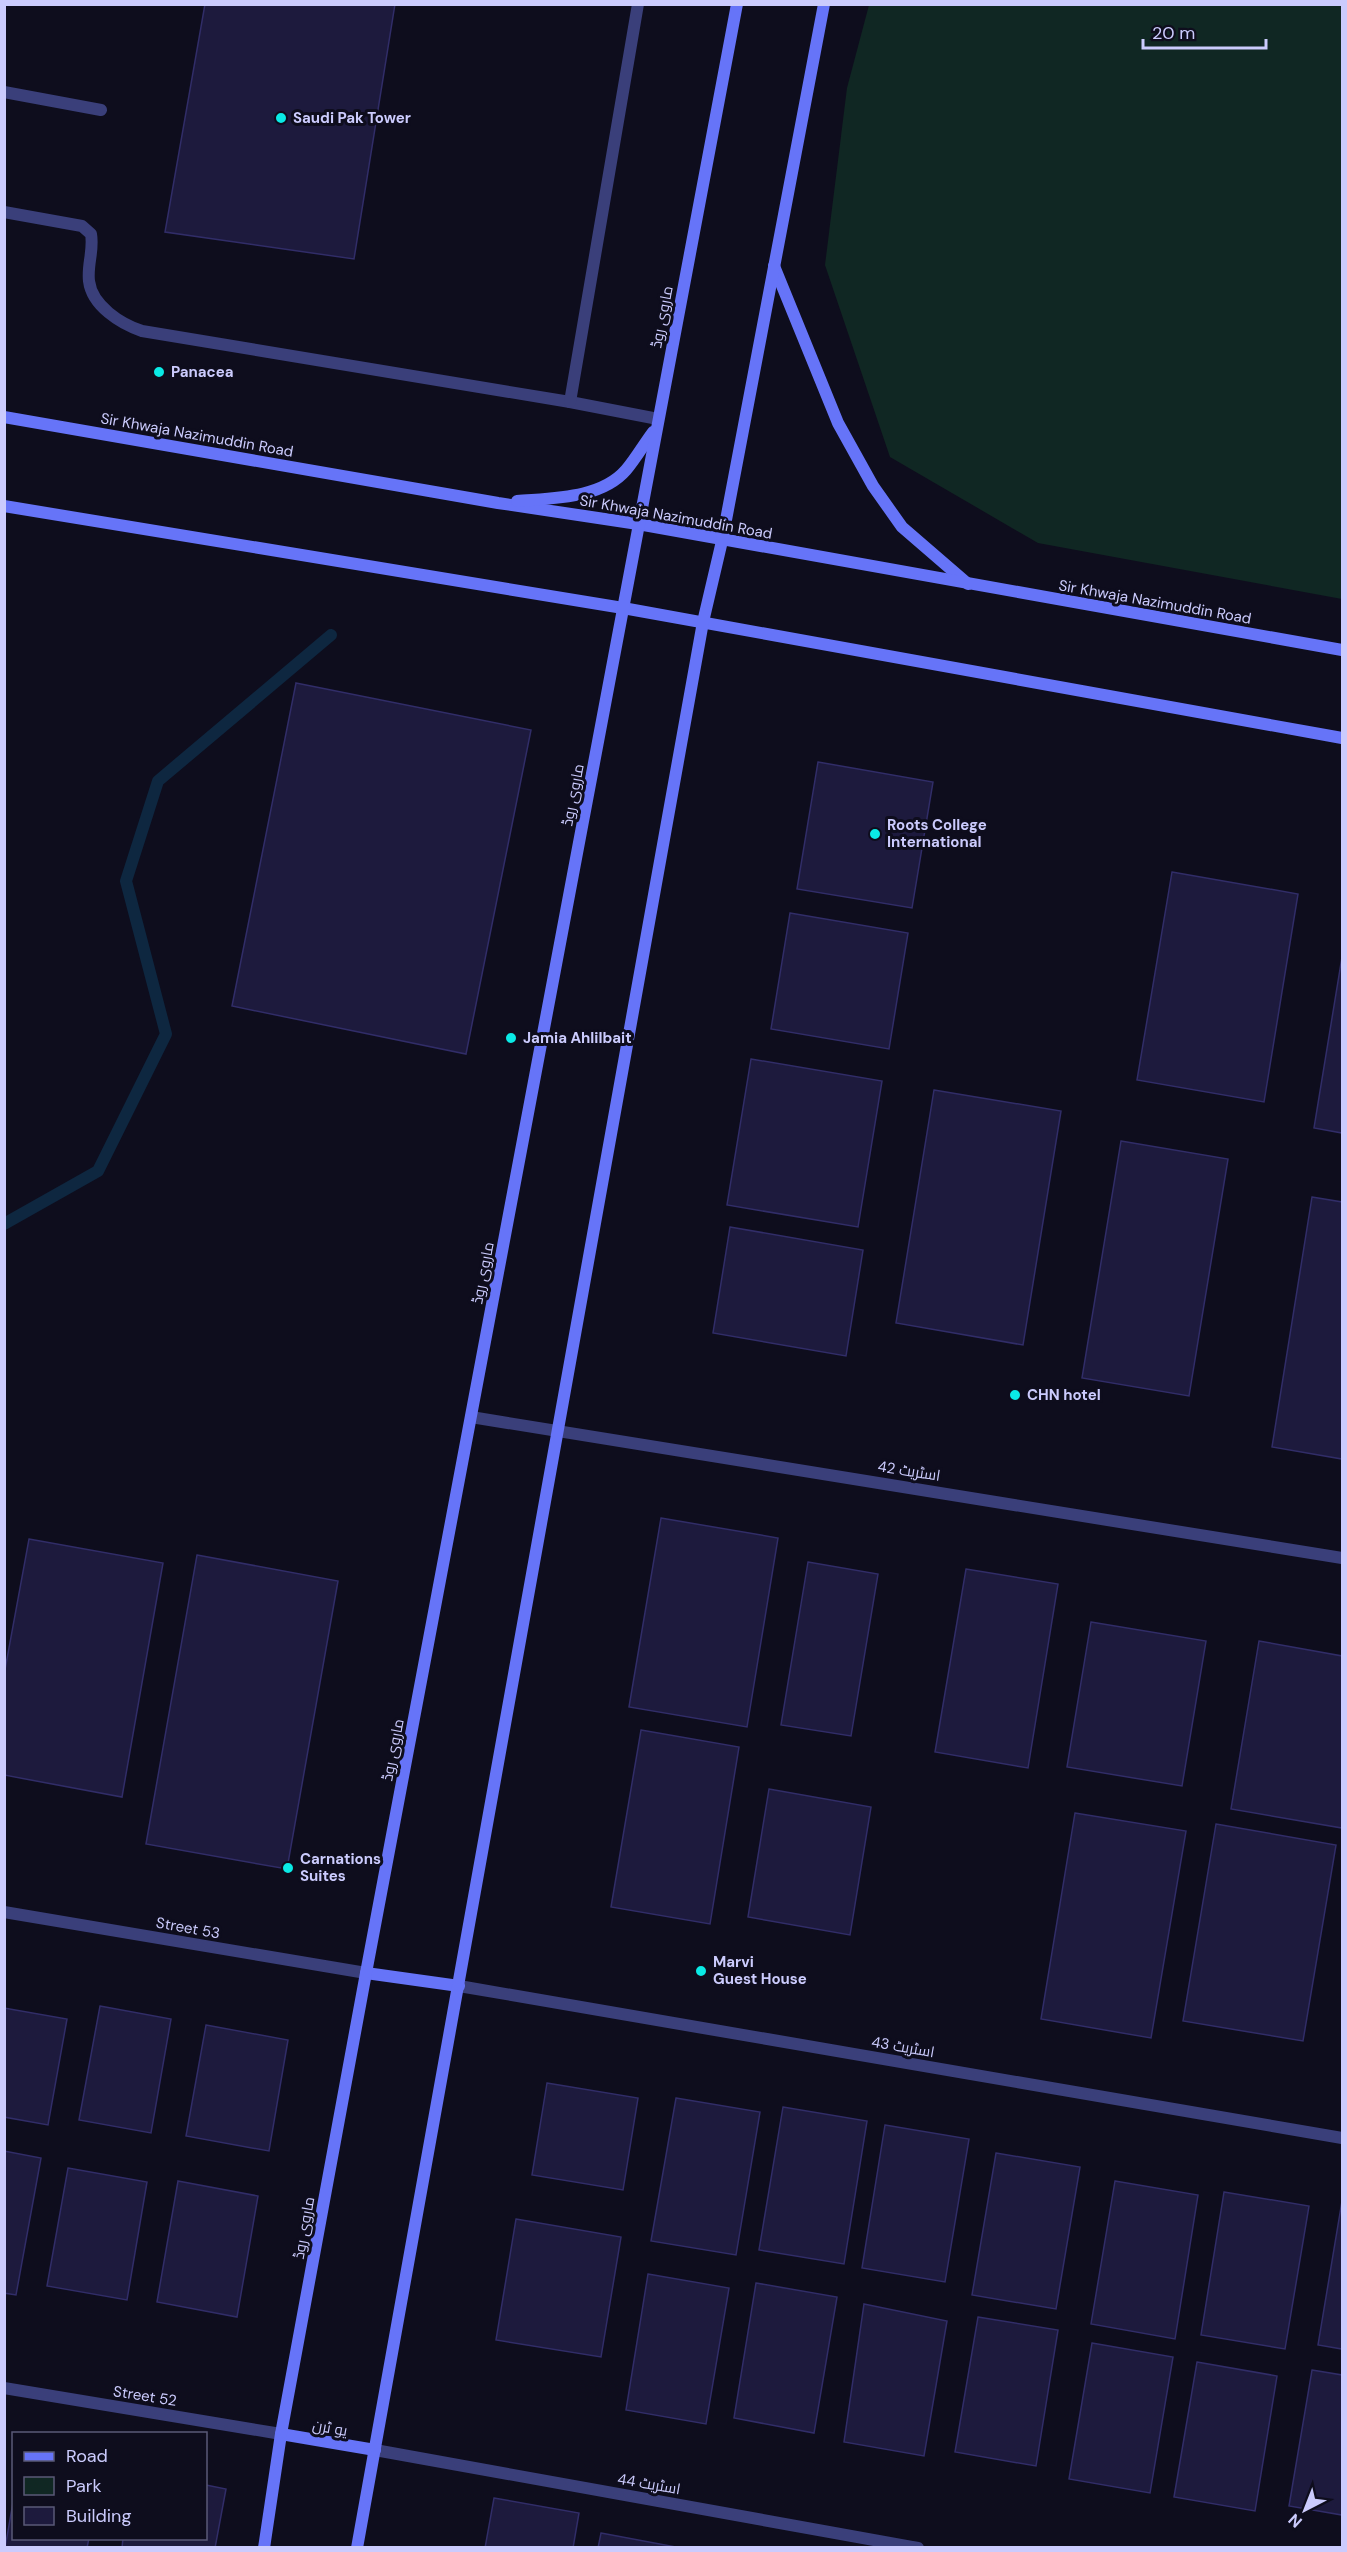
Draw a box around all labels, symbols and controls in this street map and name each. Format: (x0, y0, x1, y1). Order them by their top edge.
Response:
scale bar (1143, 12, 1266, 50)
text: 20 m (1152, 21, 1195, 45)
place label: Saudi Pak Tower (293, 108, 411, 128)
marker: Saudi Pak Tower (274, 111, 288, 125)
street label: ماروی روڈ (646, 284, 678, 350)
place label: Panacea (171, 362, 233, 382)
marker: Panacea (152, 365, 166, 379)
street label: Sir Khwaja Nazimuddin Road (99, 408, 295, 462)
street label: Sir Khwaja Nazimuddin Road (578, 490, 774, 544)
street label: Sir Khwaja Nazimuddin Road (1057, 575, 1253, 629)
street label: ماروی روڈ (557, 762, 589, 828)
place label: Roots College International (887, 815, 987, 852)
marker: Roots College International (868, 827, 882, 841)
place label: Jamia Ahlilbait (523, 1028, 632, 1048)
marker: Jamia Ahlilbait (504, 1031, 518, 1045)
street label: ماروی روڈ (467, 1240, 499, 1306)
place label: CHN hotel (1027, 1385, 1101, 1405)
marker: CHN hotel (1008, 1388, 1022, 1402)
street label: اسٹریٹ 42 (876, 1456, 942, 1486)
street label: ماروی روڈ (377, 1717, 409, 1783)
place label: Carnations Suites (300, 1849, 381, 1886)
marker: Carnations Suites (281, 1861, 295, 1875)
street label: Street 53 (154, 1913, 222, 1943)
place label: Marvi Guest House (713, 1952, 807, 1989)
marker: Marvi Guest House (694, 1964, 708, 1978)
street label: اسٹریٹ 43 (870, 2032, 936, 2062)
street label: ماروی روڈ (289, 2195, 319, 2261)
street label: Street 52 (112, 2381, 178, 2411)
street label: یو ٹرن (311, 2415, 349, 2441)
legend (12, 2432, 207, 2540)
text: Road (66, 2444, 108, 2468)
street label: اسٹریٹ 44 (616, 2469, 682, 2499)
text: Park (66, 2474, 102, 2498)
north arrow (1275, 2480, 1335, 2540)
text: Building (66, 2504, 131, 2528)
text: N (1284, 2509, 1307, 2532)

